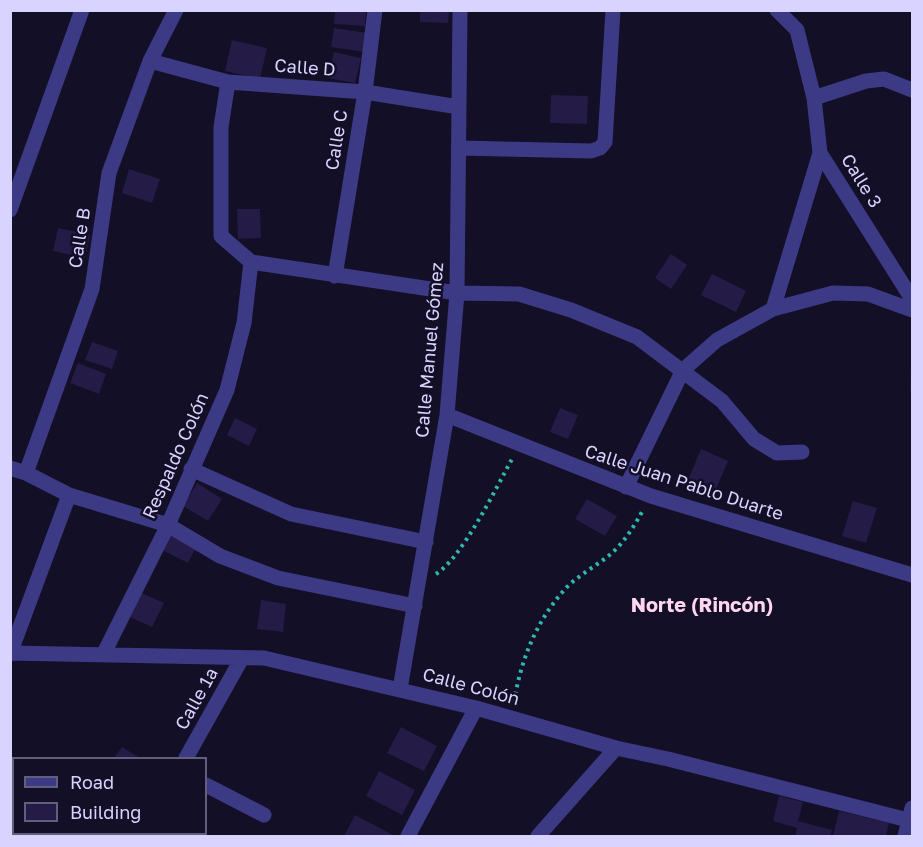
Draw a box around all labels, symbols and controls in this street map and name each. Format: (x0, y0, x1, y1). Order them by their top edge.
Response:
street label: Calle D (274, 55, 336, 81)
street label: Calle C (322, 108, 352, 172)
street label: Calle 3 (836, 150, 886, 212)
street label: Calle B (65, 206, 95, 270)
street label: Calle Manuel Gómez (412, 261, 448, 439)
street label: Respaldo Colón (139, 390, 213, 522)
street label: Calle Juan Pablo Duarte (582, 441, 786, 525)
district label: Norte (Rincón) (631, 594, 773, 618)
street label: Calle 1ª (171, 664, 223, 734)
street label: Calle Colón (420, 664, 522, 710)
legend (12, 757, 207, 835)
text: Road (70, 771, 114, 793)
text: Building (70, 801, 141, 823)

